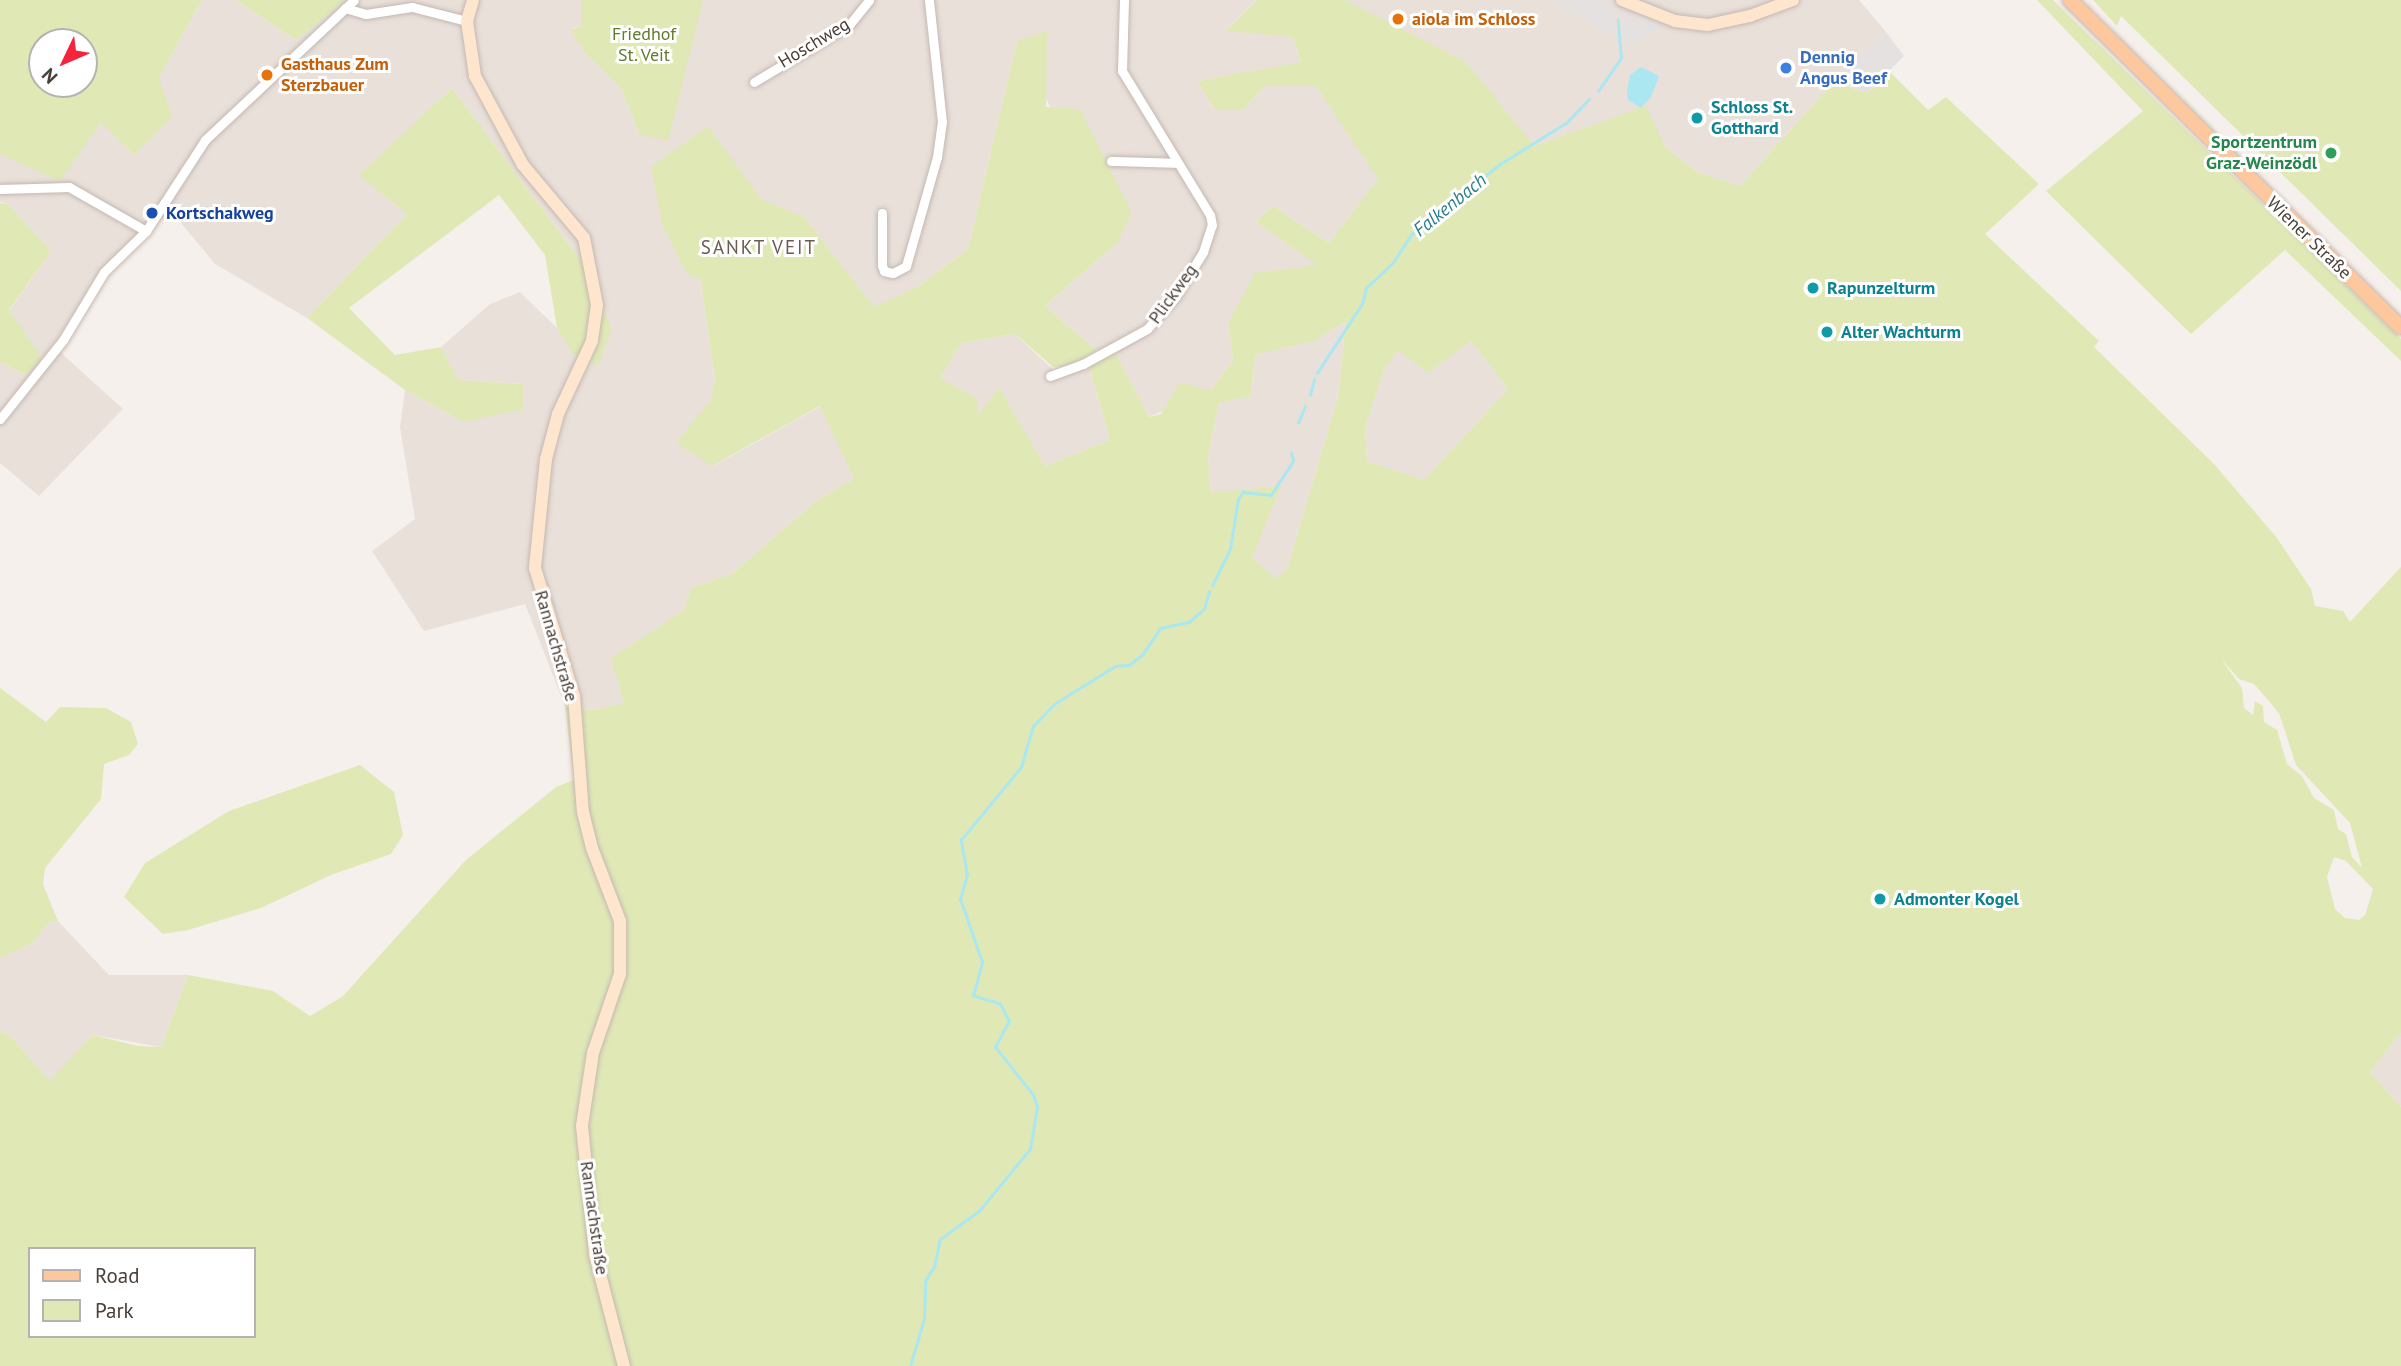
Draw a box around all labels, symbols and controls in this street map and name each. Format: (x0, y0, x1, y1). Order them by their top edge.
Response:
place label: aiola im Schloss (1412, 8, 1535, 30)
marker: aiola im Schloss (1390, 11, 1406, 27)
street label: Hoschweg (775, 13, 853, 73)
park label: Friedhof St. Veit (612, 24, 676, 66)
north arrow (28, 28, 98, 98)
place label: Dennig Angus Beef (1800, 47, 1887, 90)
place label: Gasthaus Zum Sterzbauer (281, 54, 389, 96)
marker: Dennig Angus Beef (1778, 60, 1794, 76)
text: N (36, 63, 62, 89)
marker: Gasthaus Zum Sterzbauer (259, 67, 275, 83)
place label: Schloss St. Gotthard (1711, 97, 1793, 140)
marker: Schloss St. Gotthard (1689, 110, 1705, 126)
place label: Sportzentrum Graz-Weinzödl (2206, 132, 2317, 174)
marker: Sportzentrum Graz-Weinzödl (2323, 145, 2339, 161)
water label: Falkenbach (1409, 169, 1491, 241)
street label: Wiener Straße (2262, 192, 2356, 284)
place label: Kortschakweg (166, 202, 274, 224)
marker: Kortschakweg (144, 205, 160, 221)
district label: SANKT VEIT (701, 237, 817, 259)
street label: Plickweg (1144, 260, 1202, 328)
place label: Rapunzelturm (1827, 277, 1935, 299)
marker: Rapunzelturm (1805, 280, 1821, 296)
place label: Alter Wachturm (1841, 321, 1961, 343)
marker: Alter Wachturm (1819, 324, 1835, 340)
street label: Rannachstraße (530, 588, 582, 704)
place label: Admonter Kogel (1894, 888, 2019, 910)
marker: Admonter Kogel (1872, 891, 1888, 907)
street label: Rannachstraße (575, 1160, 613, 1276)
legend (28, 1247, 256, 1338)
text: Road (95, 1262, 139, 1289)
text: Park (95, 1297, 134, 1324)

